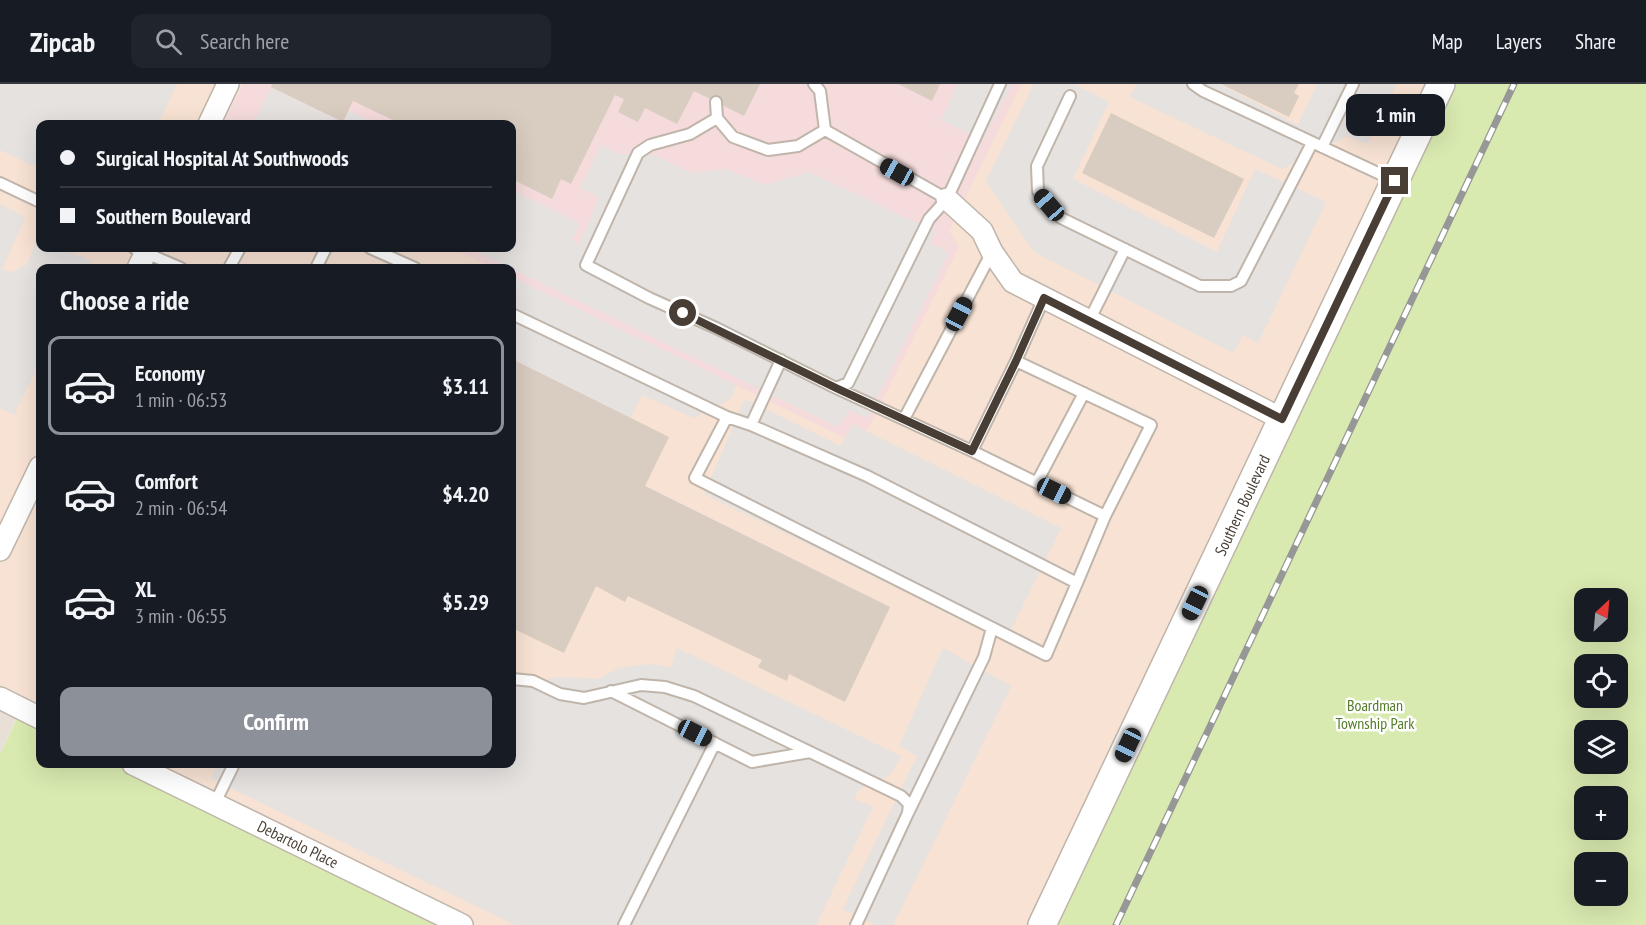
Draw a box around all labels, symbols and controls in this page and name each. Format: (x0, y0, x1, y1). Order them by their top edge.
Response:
search box (131, 14, 551, 68)
text: Zipcab (30, 23, 95, 60)
icon: search (152, 25, 185, 58)
text: Search here (200, 27, 289, 55)
text: Map (1432, 28, 1463, 55)
text: Layers (1496, 28, 1542, 55)
text: Share (1575, 28, 1616, 55)
callout: 1 min (1346, 94, 1444, 136)
text: 1 min (1375, 102, 1416, 128)
text: Surgical Hospital At Southwoods (96, 144, 349, 172)
car (877, 155, 917, 189)
route end (1381, 167, 1408, 194)
car (1030, 186, 1068, 224)
text: Southern Boulevard (96, 202, 251, 230)
text: Choose a ride (60, 283, 189, 317)
car (943, 294, 975, 334)
route start (669, 299, 696, 326)
icon: car (63, 359, 117, 413)
text: Economy (135, 359, 205, 387)
text: $3.11 (442, 372, 489, 400)
text: 1 min · 06:53 (135, 387, 227, 413)
street label: Southern Boulevard (1210, 451, 1274, 559)
icon: car (63, 467, 117, 521)
text: Comfort (135, 467, 198, 495)
car (1034, 475, 1074, 507)
text: $4.20 (442, 480, 489, 508)
text: 2 min · 06:54 (135, 495, 227, 521)
icon: car (63, 575, 117, 629)
text: XL (135, 575, 156, 603)
car (1179, 583, 1211, 623)
text: $5.29 (442, 588, 489, 616)
north arrow (1574, 588, 1628, 642)
map controls (1574, 588, 1628, 906)
text: 3 min · 06:55 (135, 603, 227, 629)
button: locate (1574, 654, 1628, 708)
button: Confirm (60, 687, 492, 756)
park label: Boardman Township Park (1336, 695, 1415, 733)
car (675, 717, 715, 749)
button: layers (1574, 720, 1628, 774)
car (1112, 725, 1144, 765)
button: + (1574, 786, 1628, 840)
street label: Debartolo Place (254, 816, 342, 872)
button: − (1574, 852, 1628, 906)

